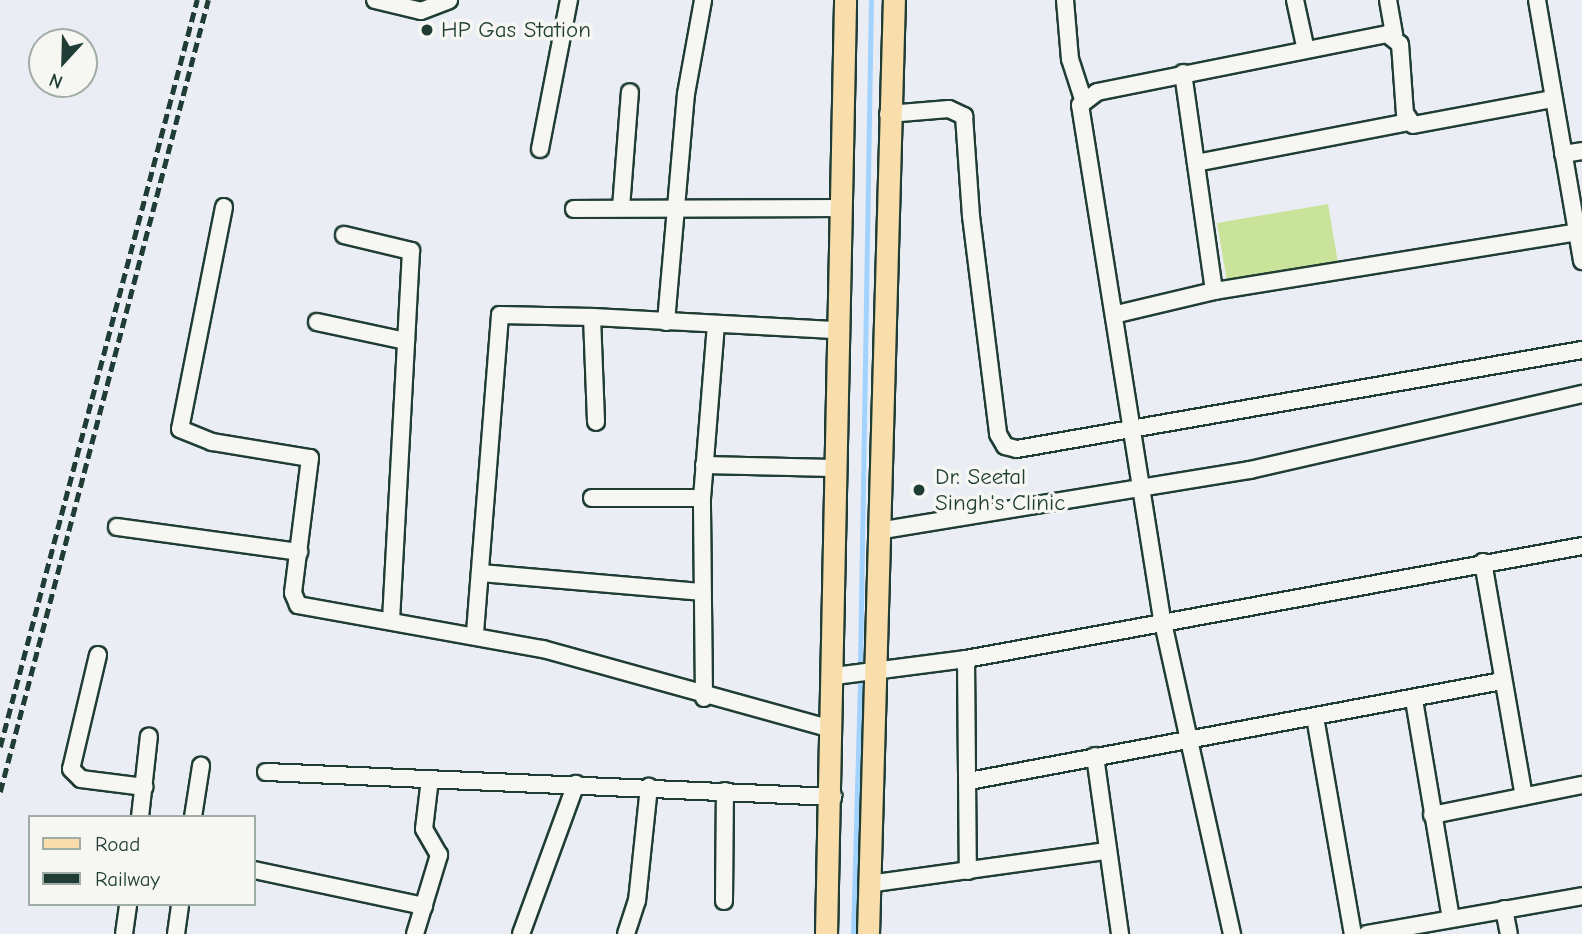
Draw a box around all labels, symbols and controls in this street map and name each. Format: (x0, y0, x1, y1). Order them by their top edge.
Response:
place label: HP Gas Station (441, 16, 591, 44)
marker: HP Gas Station (419, 22, 435, 38)
north arrow (28, 28, 98, 98)
text: N (46, 68, 66, 93)
place label: Dr. Seetal Singh's Clinic (935, 463, 1065, 517)
marker: Dr. Seetal Singh's Clinic (909, 480, 929, 500)
legend (28, 815, 256, 906)
text: Road (95, 832, 140, 856)
text: Railway (95, 867, 160, 891)

